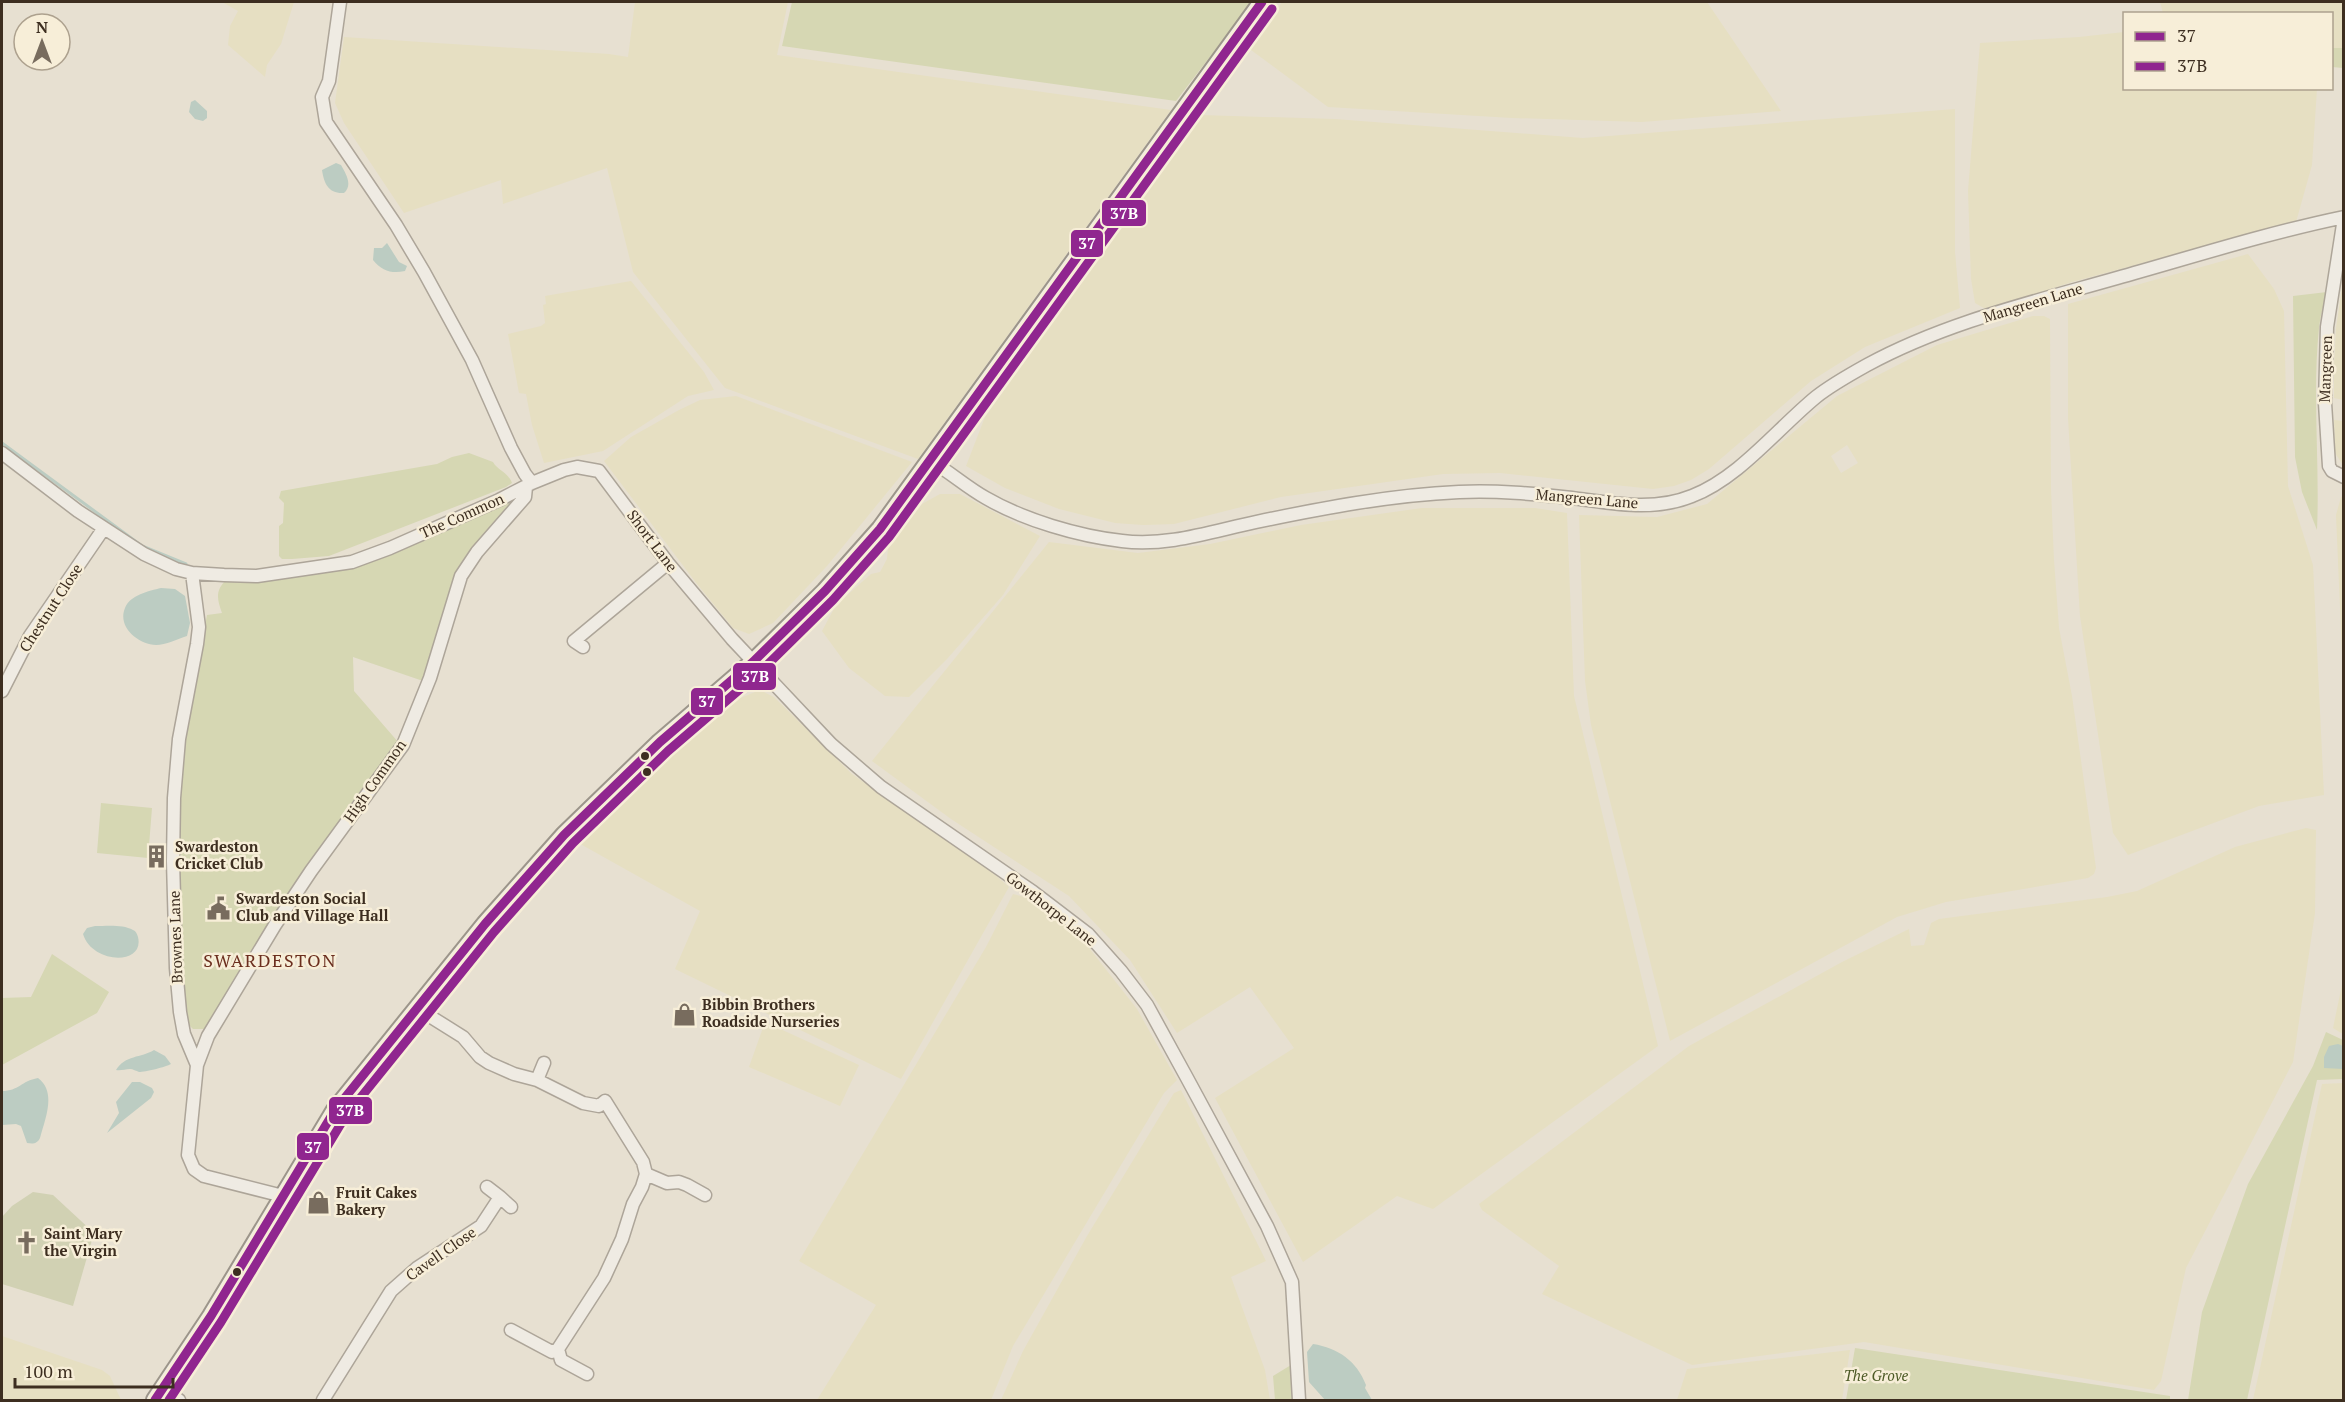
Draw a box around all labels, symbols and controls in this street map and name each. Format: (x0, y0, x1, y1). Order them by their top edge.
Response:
north arrow (12, 12, 72, 72)
legend (2123, 12, 2333, 90)
text: N (36, 16, 48, 38)
text: 37 (2177, 23, 2196, 47)
text: 37B (2177, 53, 2207, 77)
line badge: 37B (1101, 199, 1147, 227)
text: 37B (1110, 202, 1138, 224)
line badge: 37 (1070, 229, 1104, 258)
text: 37 (1078, 232, 1096, 254)
street label: Mangreen Lane (1981, 277, 2085, 327)
street label: Mangreen (2314, 335, 2336, 403)
street label: Mangreen Lane (1535, 484, 1639, 512)
street label: The Common (416, 488, 507, 543)
street label: Short Lane (623, 505, 683, 575)
street label: Chestnut Close (14, 560, 86, 655)
line badge: 37B (732, 662, 777, 691)
text: 37B (741, 665, 769, 687)
line badge: 37 (690, 687, 724, 716)
text: 37 (698, 690, 716, 712)
street label: High Common (338, 735, 410, 826)
unlabelled marker (639, 750, 651, 762)
unlabelled marker (641, 766, 653, 778)
place label: Swardeston Cricket Club (175, 836, 263, 873)
building icon: Swardeston Cricket Club (144, 843, 170, 869)
street label: Gowthorpe Lane (1002, 867, 1101, 950)
place label: Swardeston Social Club and Village Hall (236, 888, 389, 925)
street label: Brownes Lane (163, 890, 187, 984)
public building icon: Swardeston Social Club and Village Hall (205, 895, 231, 921)
district label: SWARDESTON (203, 948, 337, 972)
place label: Bibbin Brothers Roadside Nurseries (702, 994, 840, 1031)
shop icon: Bibbin Brothers Roadside Nurseries (671, 1001, 697, 1027)
line badge: 37B (328, 1096, 373, 1125)
text: 37B (336, 1099, 364, 1121)
line badge: 37 (296, 1132, 330, 1161)
text: 37 (304, 1136, 322, 1158)
place label: Fruit Cakes Bakery (336, 1182, 417, 1219)
shop icon: Fruit Cakes Bakery (305, 1189, 331, 1215)
street label: Cavell Close (401, 1222, 479, 1285)
place label: Saint Mary the Virgin (44, 1223, 123, 1260)
church icon: Saint Mary the Virgin (13, 1230, 39, 1256)
unlabelled marker (231, 1266, 243, 1278)
scale bar (15, 1351, 172, 1389)
text: 100 m (24, 1359, 73, 1383)
park label: The Grove (1844, 1365, 1909, 1385)

